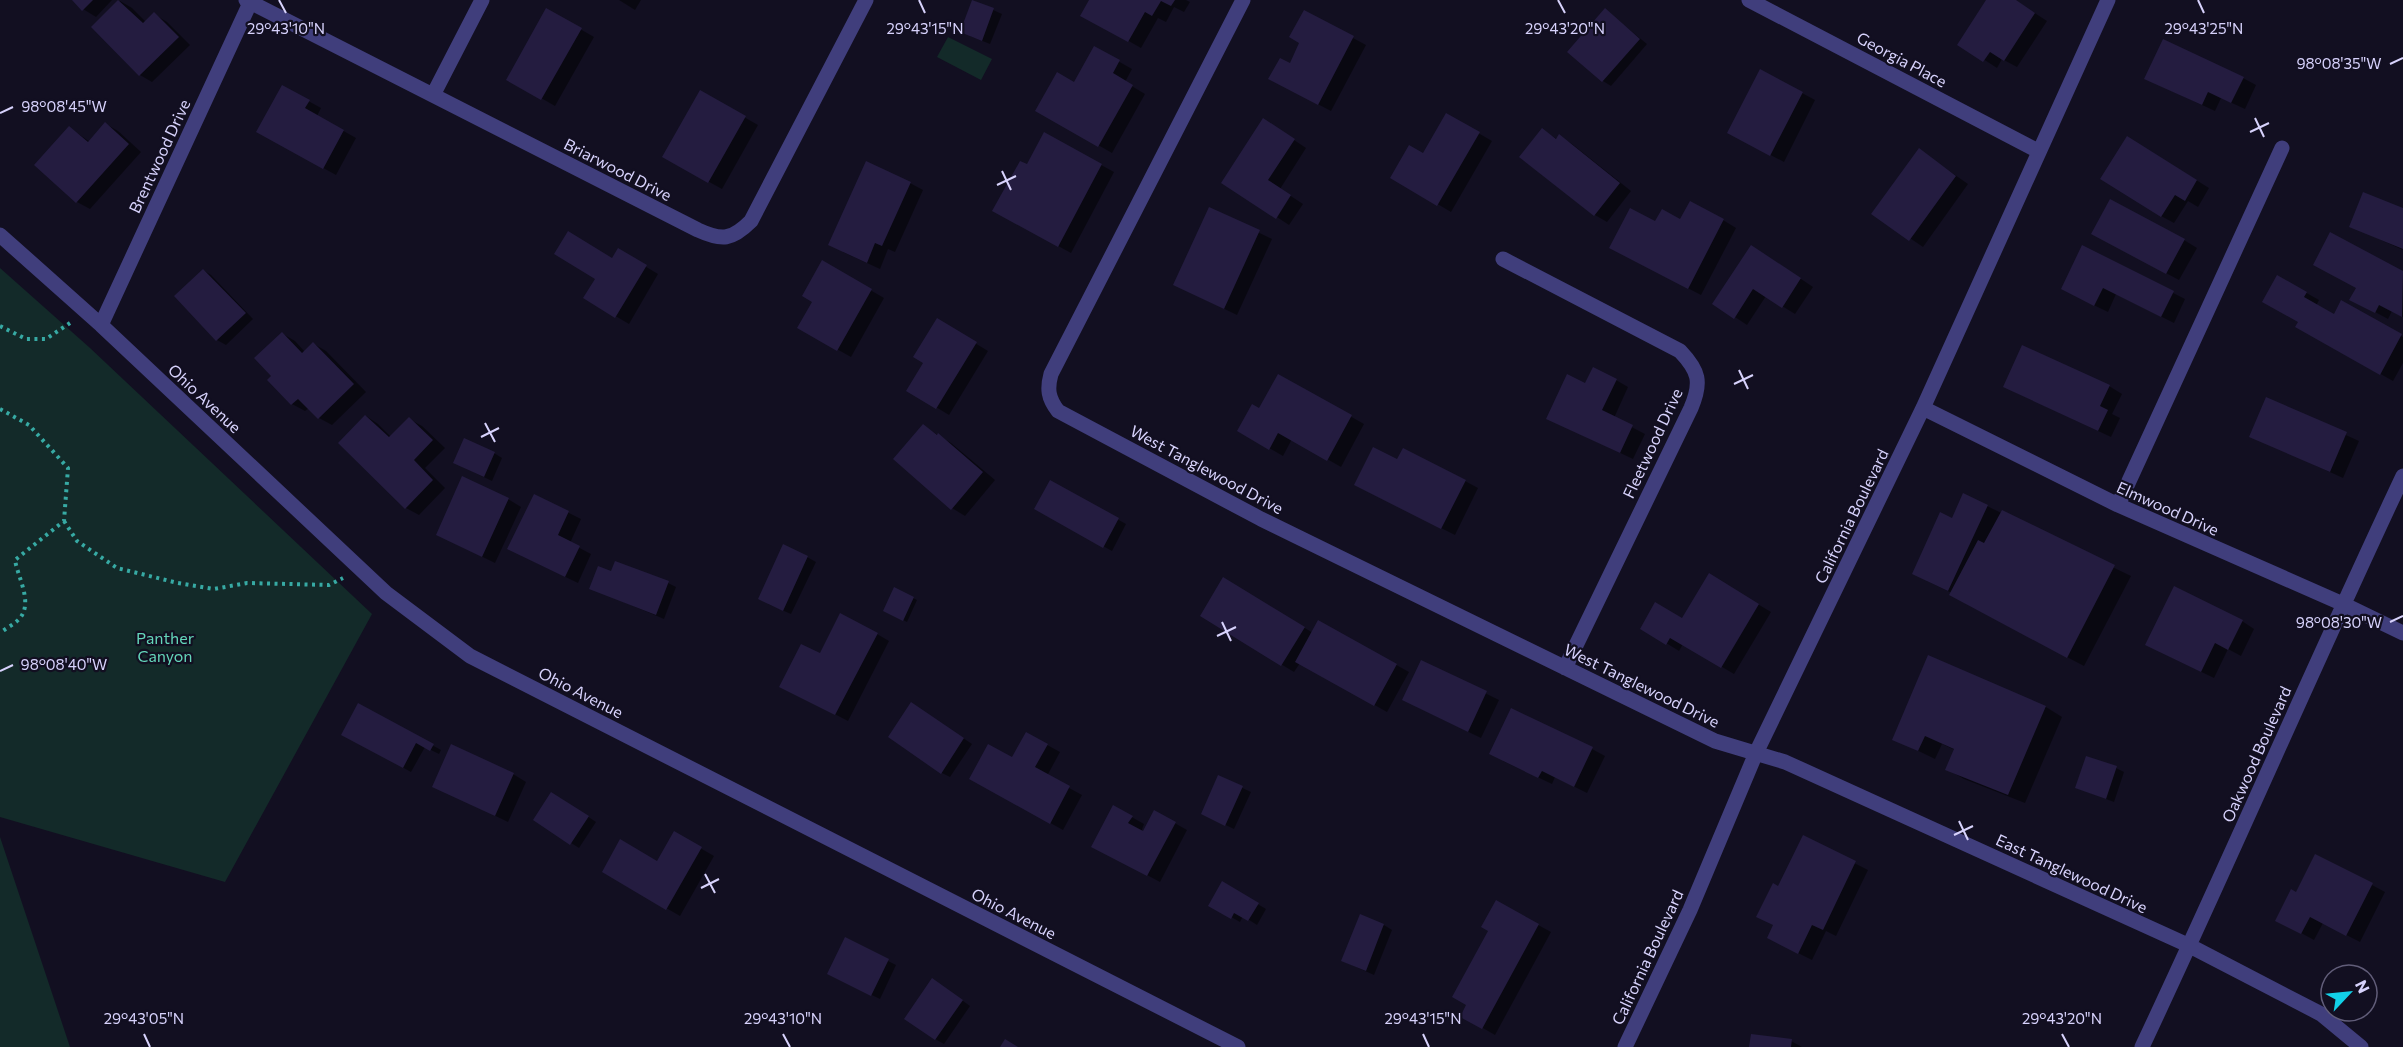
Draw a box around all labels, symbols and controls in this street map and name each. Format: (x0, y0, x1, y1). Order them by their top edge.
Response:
text: 29°43'10"N (247, 19, 325, 37)
text: 29°43'15"N (887, 19, 963, 37)
text: 29°43'20"N (1525, 19, 1605, 37)
text: 29°43'25"N (2165, 19, 2243, 37)
street label: Georgia Place (1854, 27, 1950, 91)
text: 98°08'35"W (2296, 54, 2382, 72)
street label: Brentwood Drive (124, 96, 194, 216)
text: 98°08'45"W (21, 97, 107, 115)
street label: Briarwood Drive (561, 134, 675, 204)
street label: Ohio Avenue (165, 360, 245, 436)
street label: Fleetwood Drive (1618, 385, 1686, 501)
street label: West Tanglewood Drive (1127, 421, 1287, 517)
street label: California Boulevard (1810, 446, 1892, 586)
street label: Elmwood Drive (2114, 477, 2222, 539)
text: 98°08'30"W (2296, 613, 2382, 631)
park label: Panther Canyon (136, 628, 195, 665)
street label: West Tanglewood Drive (1561, 639, 1723, 731)
text: 98°08'40"W (21, 655, 107, 673)
street label: Ohio Avenue (536, 663, 626, 721)
street label: Oakwood Boulevard (2217, 683, 2295, 825)
street label: East Tanglewood Drive (1993, 830, 2151, 916)
street label: Ohio Avenue (969, 884, 1059, 942)
street label: California Boulevard (1607, 886, 1687, 1028)
north arrow (2319, 963, 2379, 1023)
text: N (2352, 977, 2374, 996)
text: 29°43'05"N (104, 1009, 184, 1027)
text: 29°43'10"N (744, 1009, 822, 1027)
text: 29°43'15"N (1385, 1009, 1461, 1027)
text: 29°43'20"N (2022, 1009, 2102, 1027)

